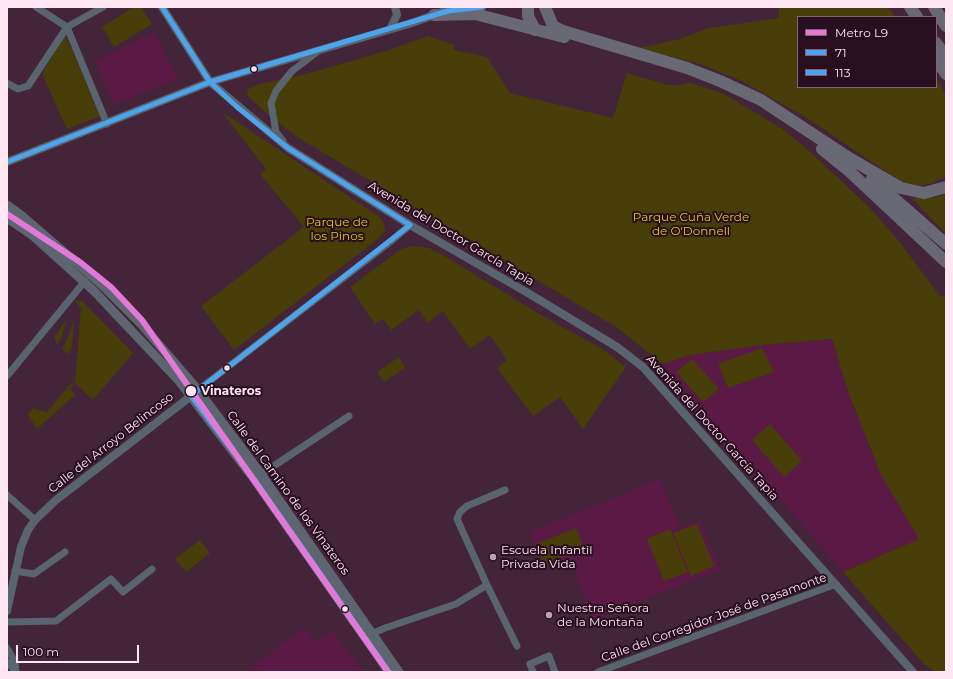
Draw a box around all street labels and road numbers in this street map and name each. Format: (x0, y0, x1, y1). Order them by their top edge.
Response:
street label: Avenida del Doctor García Tapia (365, 179, 537, 289)
street label: Avenida del Doctor García Tapia (643, 352, 781, 504)
street label: Calle del Arroyo Belincoso (46, 390, 176, 496)
street label: Calle del Camino de los Vinateros (224, 408, 352, 578)
street label: Calle del Corregidor José de Pasamonte (599, 570, 829, 666)

